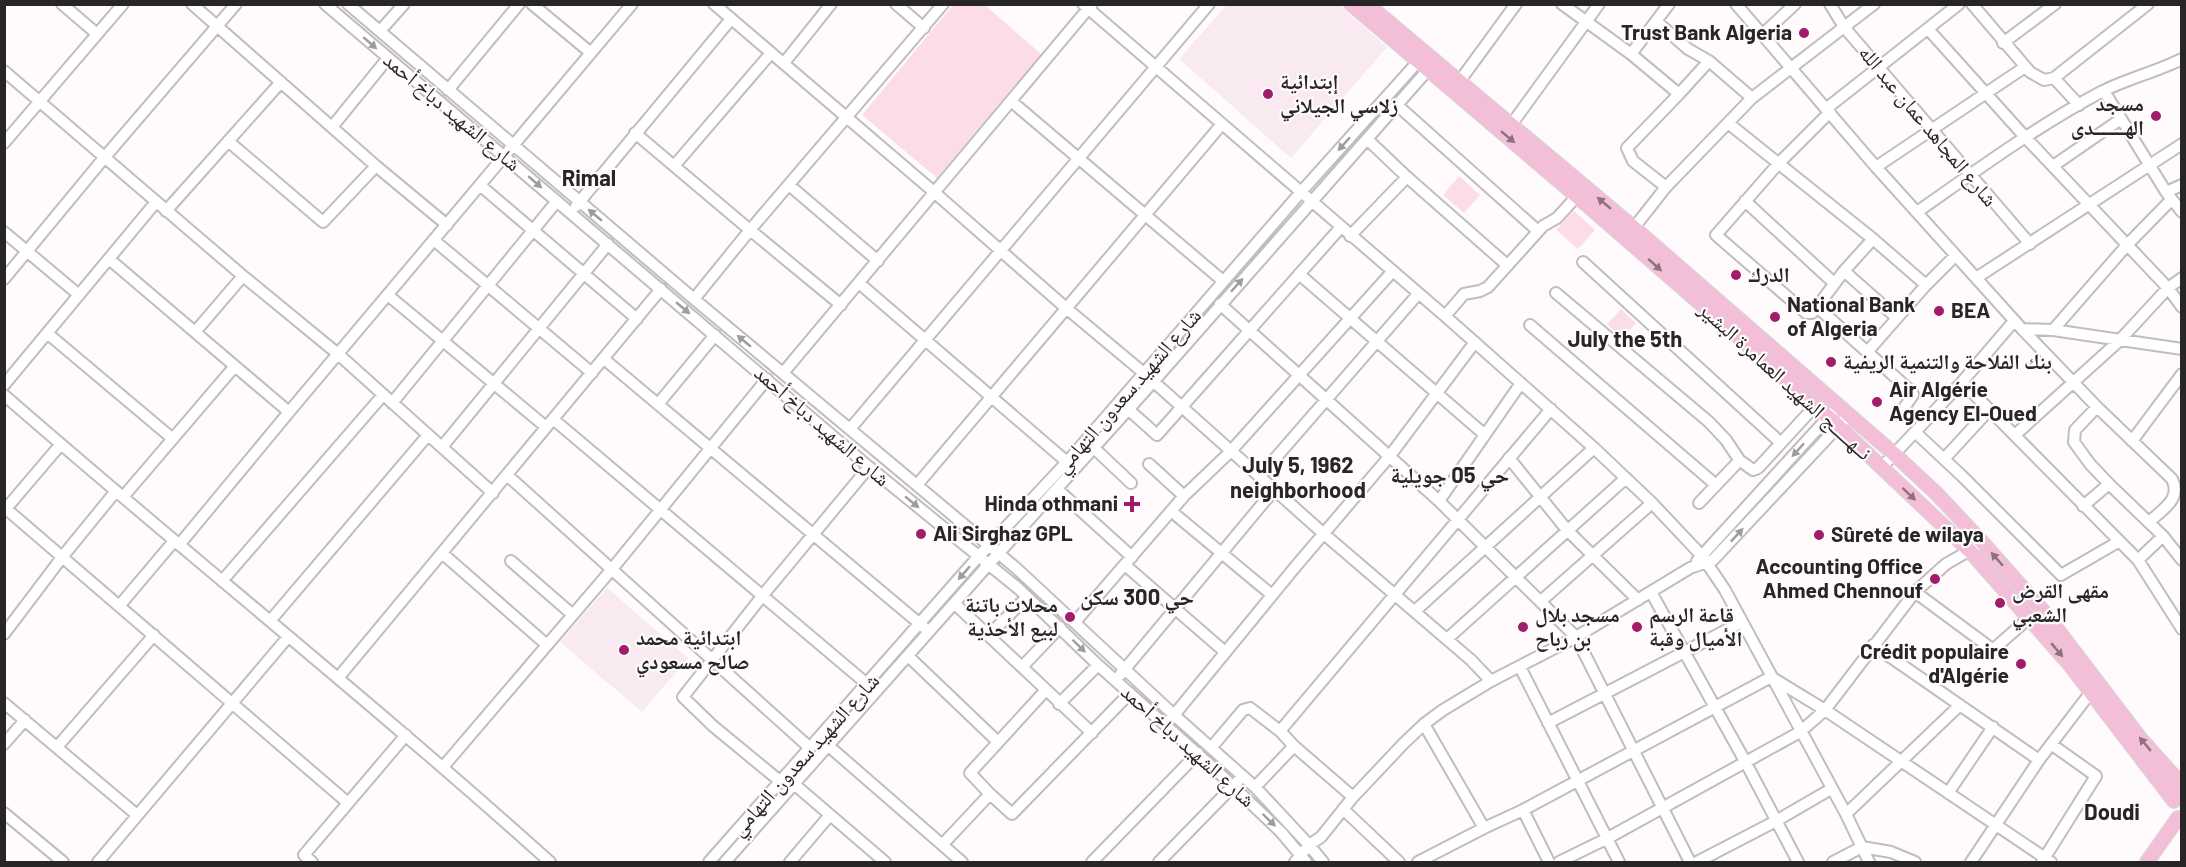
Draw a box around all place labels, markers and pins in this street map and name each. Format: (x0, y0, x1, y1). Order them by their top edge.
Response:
place label: Trust Bank Algeria (1621, 19, 1792, 44)
marker: Trust Bank Algeria (1797, 26, 1811, 40)
place label: إبتدائية زلاسي الجيلاني (1280, 68, 1398, 122)
marker: إبتدائية زلاسي الجيلاني (1261, 87, 1275, 101)
place label: مسجد الهـــــــدى (2071, 90, 2144, 140)
marker: مسجد الهـــــــدى (2149, 109, 2163, 123)
place label: الدرك (1748, 261, 1790, 286)
marker: الدرك (1729, 268, 1743, 282)
place label: National Bank of Algeria (1787, 291, 1915, 340)
place label: BEA (1951, 297, 1990, 322)
marker: BEA (1932, 304, 1946, 318)
marker: National Bank of Algeria (1768, 310, 1782, 324)
place label: بنك الفلاحة والتنمية الريفية (1843, 348, 2052, 374)
marker: بنك الفلاحة والتنمية الريفية (1824, 355, 1838, 369)
place label: Air Algérie Agency El-Oued (1889, 376, 2037, 425)
marker: Air Algérie Agency El-Oued (1870, 395, 1884, 409)
place label: Hinda othmani (985, 490, 1118, 515)
marker: Hinda othmani (1123, 495, 1141, 513)
place label: Ali Sirghaz GPL (933, 520, 1073, 545)
place label: Sûreté de wilaya (1831, 521, 1984, 546)
marker: Ali Sirghaz GPL (914, 527, 928, 541)
marker: Sûreté de wilaya (1812, 528, 1826, 542)
place label: Accounting Office Ahmed Chennouf (1756, 553, 1923, 602)
marker: Accounting Office Ahmed Chennouf (1928, 572, 1942, 586)
place label: مقهى القرض الشعبي (2012, 577, 2109, 631)
place label: محلات باتنة لبيع الأحذية (965, 591, 1058, 643)
marker: مقهى القرض الشعبي (1993, 596, 2007, 610)
place label: مسجد بلال بن رباح (1535, 601, 1620, 652)
place label: قاعة الرسم الأميال وقبة (1649, 601, 1742, 652)
marker: محلات باتنة لبيع الأحذية (1063, 610, 1077, 624)
marker: مسجد بلال بن رباح (1516, 620, 1530, 634)
marker: قاعة الرسم الأميال وقبة (1630, 620, 1644, 634)
place label: ابتدائية محمد صالح مسعودي (636, 624, 749, 678)
place label: Crédit populaire d'Algérie (1860, 638, 2009, 687)
marker: ابتدائية محمد صالح مسعودي (617, 643, 631, 657)
marker: Crédit populaire d'Algérie (2014, 657, 2028, 671)

